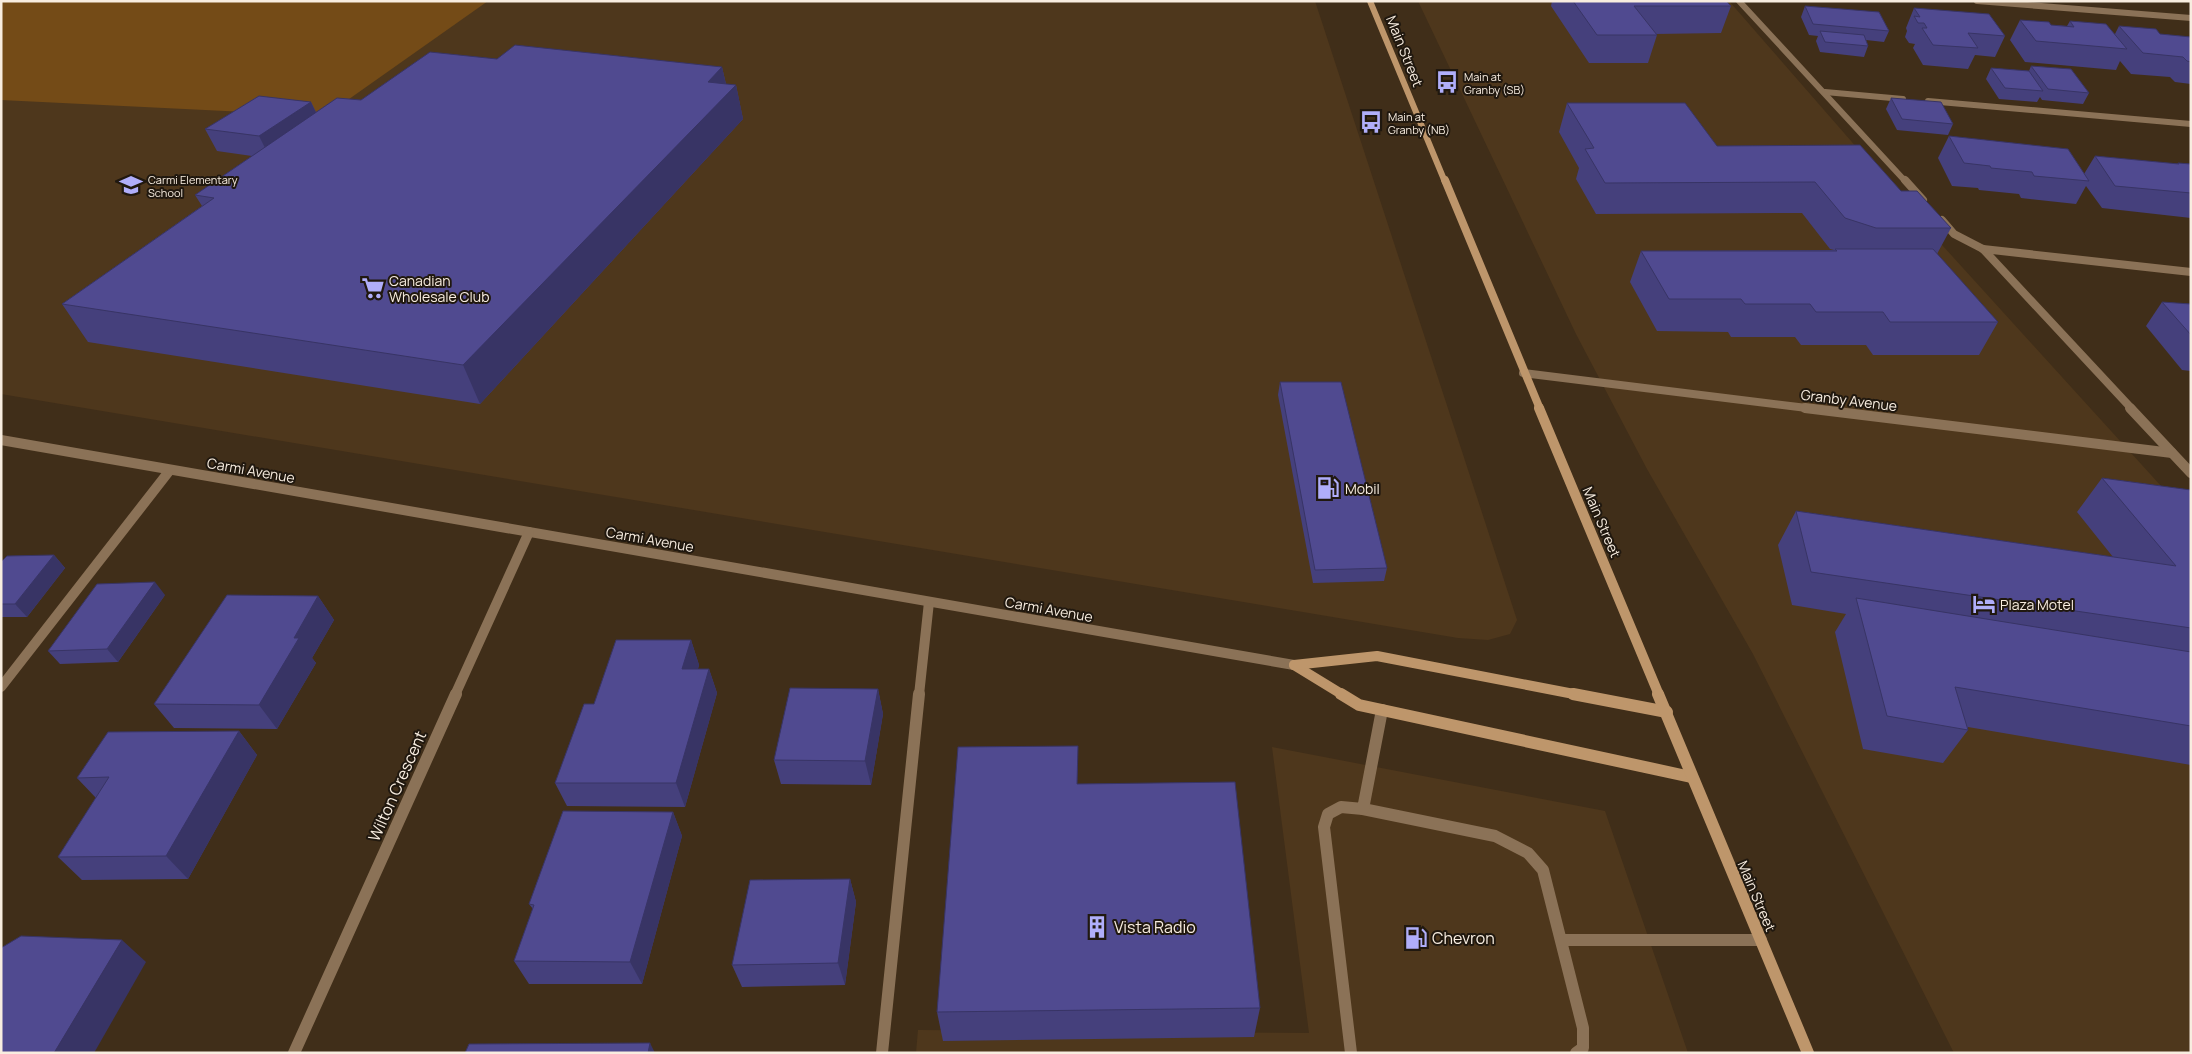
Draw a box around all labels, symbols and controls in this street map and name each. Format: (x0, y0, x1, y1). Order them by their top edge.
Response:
street label: Main Street (1382, 13, 1428, 90)
bus stop icon: Main at Granby (SB) (1434, 69, 1460, 95)
place label: Main at Granby (SB) (1464, 69, 1525, 97)
bus stop icon: Main at Granby (NB) (1358, 109, 1384, 135)
place label: Main at Granby (NB) (1388, 109, 1450, 137)
school or university icon: Carmi Elementary School (118, 172, 144, 198)
place label: Carmi Elementary School (148, 172, 238, 200)
place label: Canadian Wholesale Club (389, 271, 489, 306)
supermarket icon: Canadian Wholesale Club (360, 275, 386, 301)
street label: Granby Avenue (1800, 385, 1898, 415)
street label: Carmi Avenue (206, 453, 296, 487)
fuel station icon: Mobil (1315, 475, 1341, 501)
place label: Mobil (1345, 479, 1380, 498)
street label: Main Street (1579, 484, 1626, 561)
street label: Carmi Avenue (605, 522, 695, 556)
hotel icon: Plaza Motel (1971, 591, 1997, 617)
street label: Carmi Avenue (1004, 592, 1094, 626)
place label: Plaza Motel (2000, 595, 2074, 614)
street label: Wilton Crescent (363, 727, 431, 845)
street label: Main Street (1734, 858, 1781, 935)
building icon: Vista Radio (1084, 914, 1110, 940)
place label: Vista Radio (1114, 916, 1196, 938)
fuel station icon: Chevron (1403, 925, 1429, 951)
place label: Chevron (1432, 927, 1495, 949)

